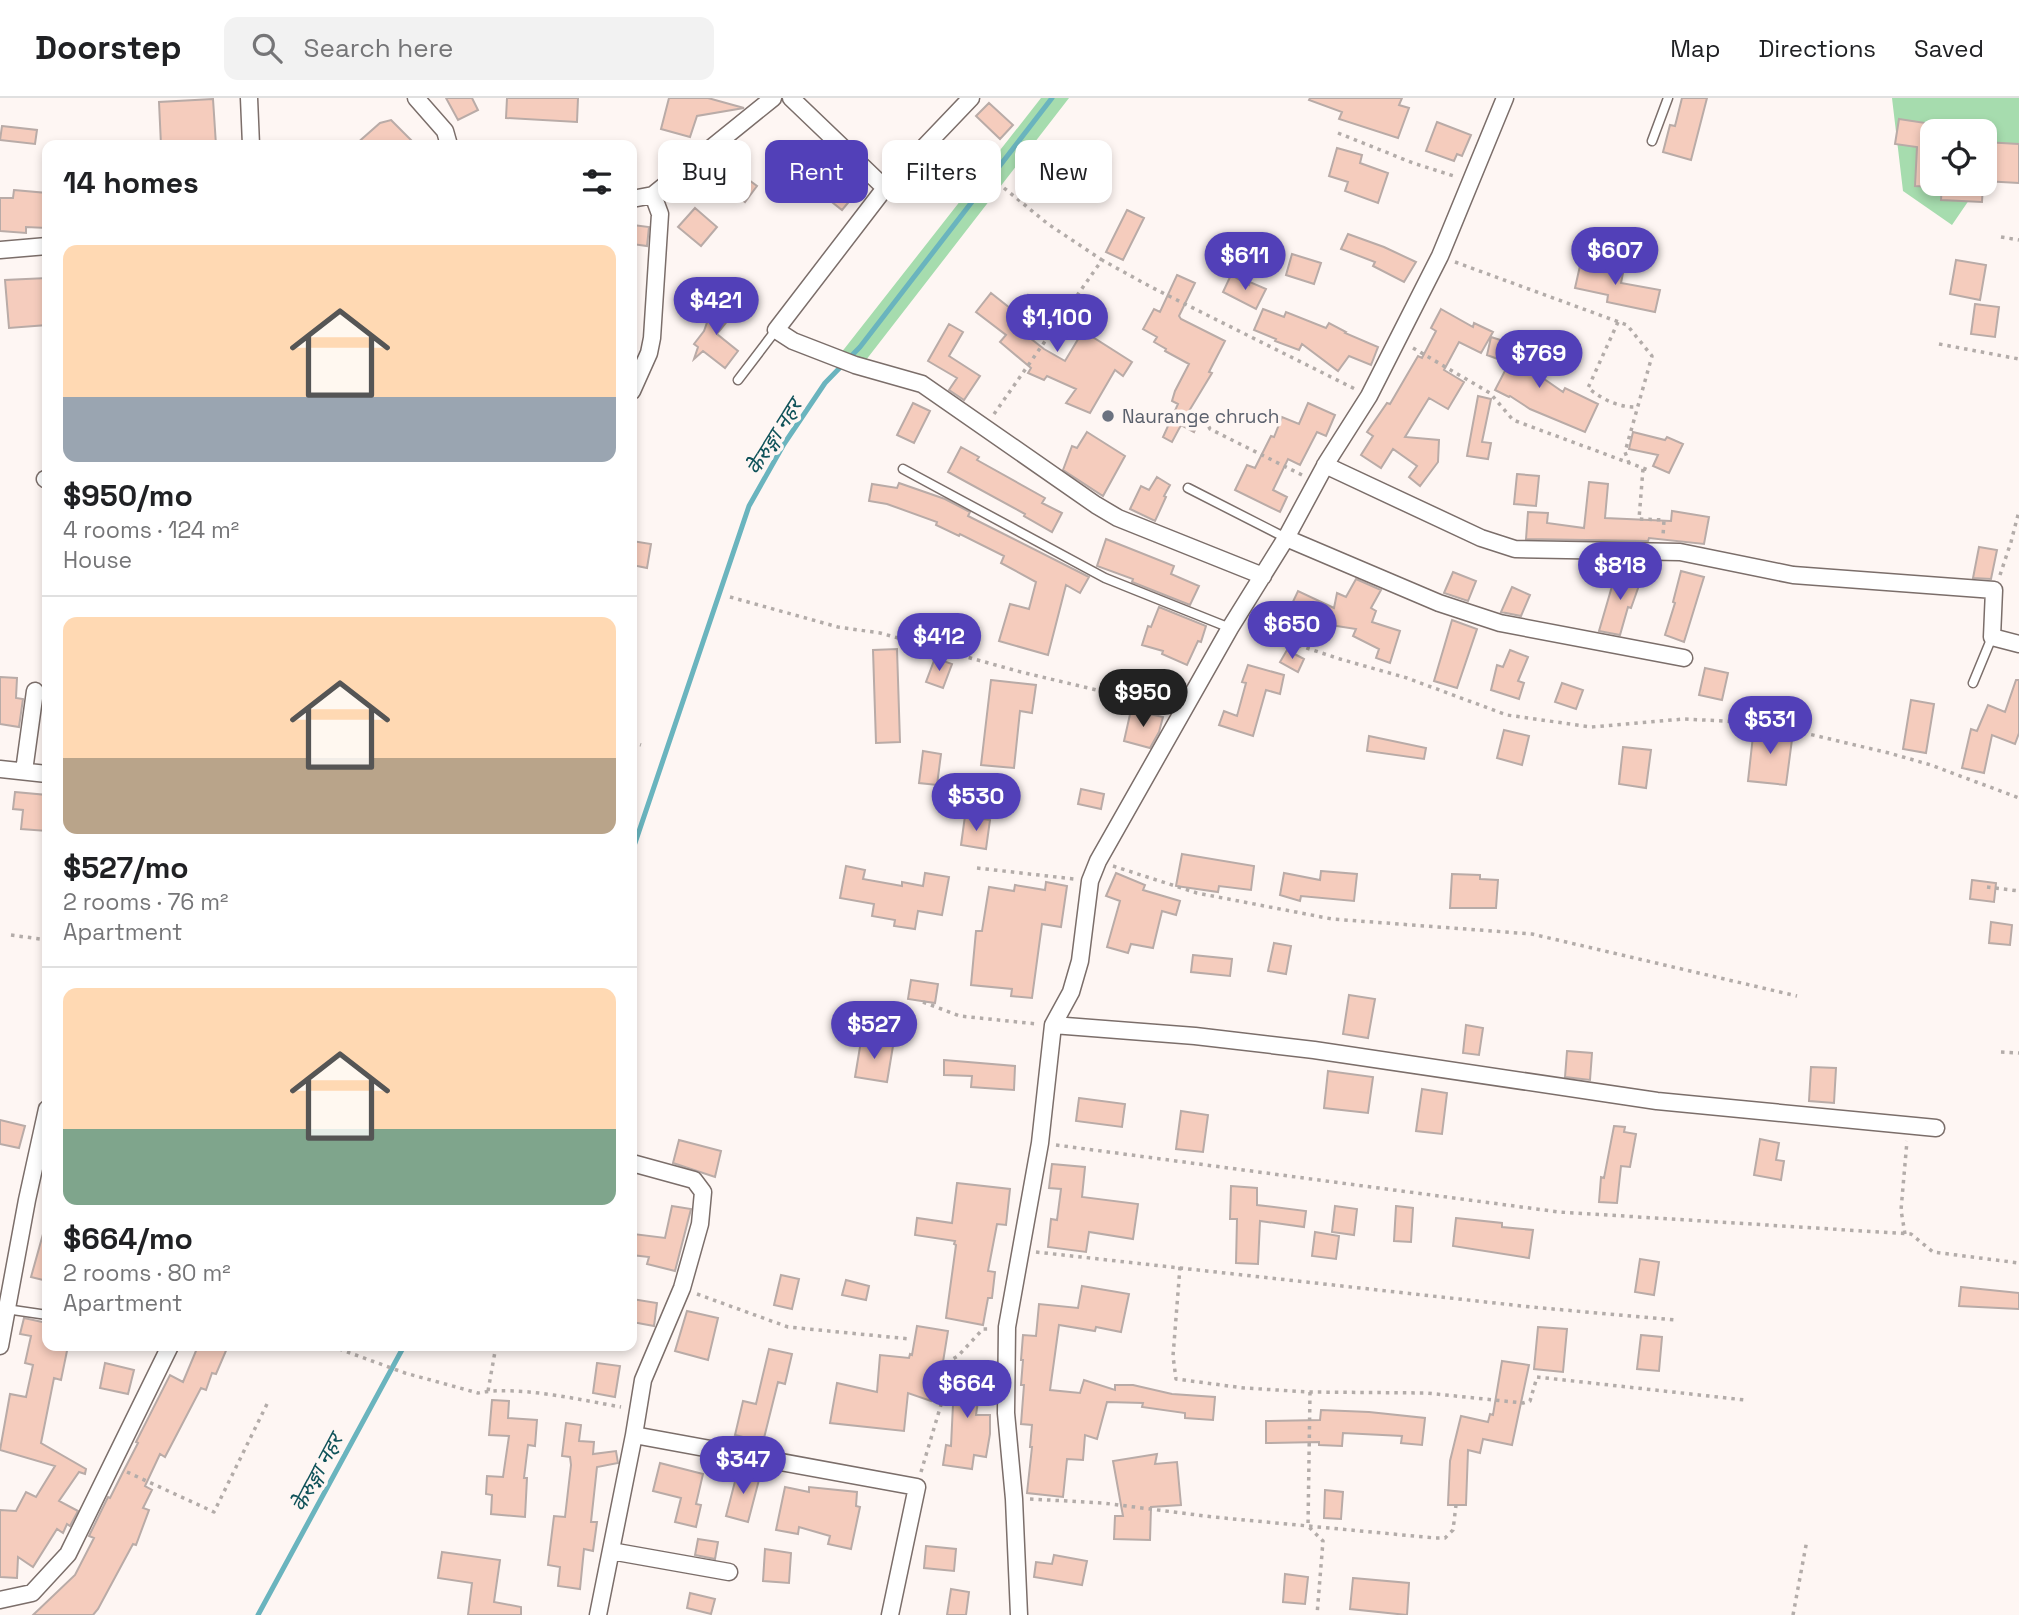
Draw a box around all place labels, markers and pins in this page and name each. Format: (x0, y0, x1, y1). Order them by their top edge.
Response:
pin: $607 (1574, 228, 1656, 287)
pin: $611 (1204, 232, 1286, 292)
pin: $421 (675, 278, 757, 337)
pin: $1,100 (1000, 294, 1114, 354)
pin: $769 (1498, 330, 1580, 390)
place label: Naurange chruch (1122, 404, 1279, 429)
marker: Naurange chruch (1100, 408, 1116, 424)
pin: $818 (1579, 542, 1661, 602)
pin: $650 (1251, 602, 1333, 661)
pin: $412 (898, 614, 980, 673)
pin: $950 (1102, 670, 1184, 729)
pin: $531 (1729, 696, 1811, 756)
pin: $530 (935, 774, 1017, 833)
pin: $527 (833, 1002, 915, 1061)
pin: $664 (926, 1360, 1008, 1420)
pin: $347 (702, 1436, 784, 1496)

